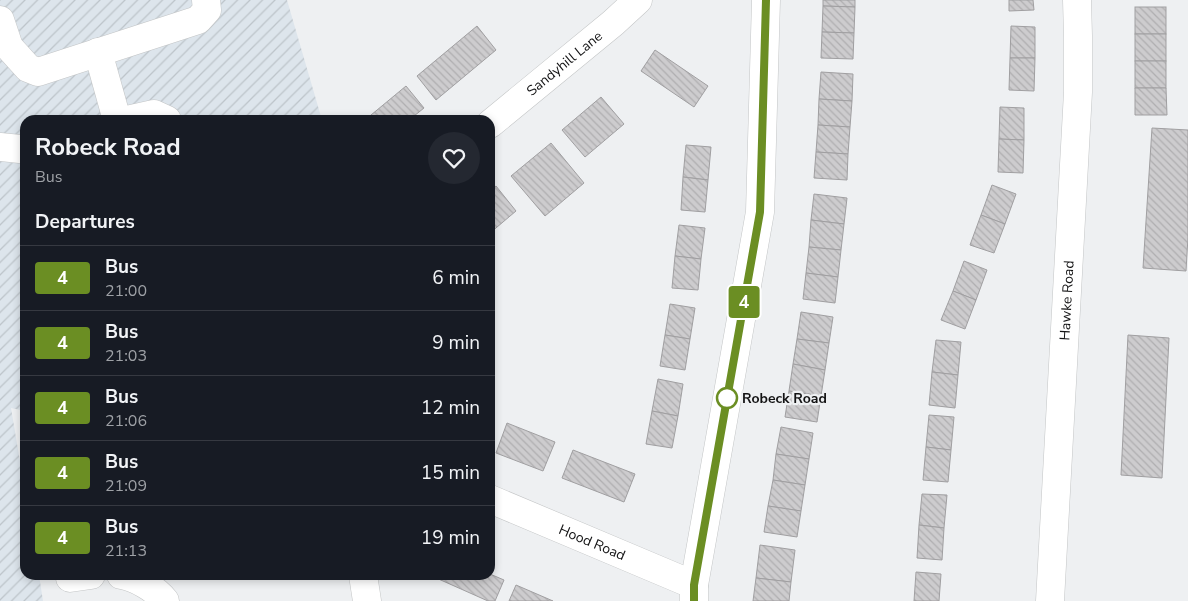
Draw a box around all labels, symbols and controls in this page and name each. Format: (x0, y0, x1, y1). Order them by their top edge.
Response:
street label: Sandyhill Lane (523, 27, 606, 100)
text: Robeck Road (35, 131, 181, 163)
button: heart (428, 132, 480, 184)
text: Bus (35, 166, 63, 188)
text: Departures (35, 209, 135, 235)
text: Bus (105, 254, 138, 280)
street label: Hawke Road (1055, 260, 1079, 341)
text: 6 min (432, 265, 480, 291)
text: 4 (57, 266, 68, 290)
text: 21:00 (105, 280, 147, 302)
line badge: 4 (728, 286, 760, 318)
text: 4 (739, 290, 749, 314)
text: Bus (105, 319, 138, 345)
text: 9 min (432, 330, 480, 356)
text: 4 (57, 331, 68, 355)
text: 21:03 (105, 345, 147, 367)
text: Bus (105, 384, 138, 410)
marker: Robeck Road (716, 387, 738, 409)
place label: Robeck Road (742, 389, 827, 408)
text: 12 min (421, 395, 480, 421)
text: 4 (57, 396, 68, 420)
text: 21:06 (105, 410, 147, 432)
text: Bus (105, 449, 138, 475)
text: 15 min (421, 460, 480, 486)
text: 4 (57, 461, 68, 485)
text: 21:09 (105, 475, 147, 497)
text: Bus (105, 514, 138, 540)
street label: Hood Road (556, 520, 628, 565)
text: 19 min (421, 525, 480, 551)
text: 4 (57, 526, 68, 550)
text: 21:13 (105, 540, 147, 562)

